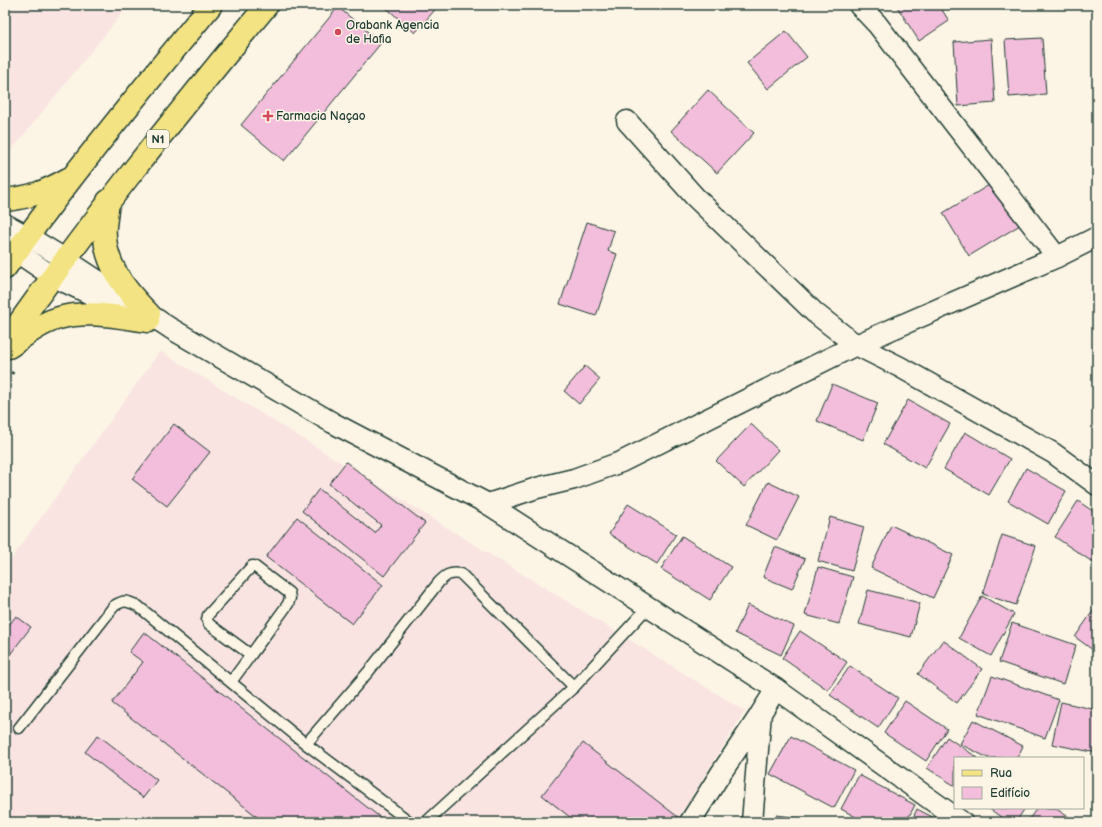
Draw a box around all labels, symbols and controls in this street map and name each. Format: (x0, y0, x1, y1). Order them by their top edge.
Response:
place label: Orabank Agencia de Hafia (346, 18, 440, 47)
marker: Orabank Agencia de Hafia (333, 27, 343, 37)
place label: Farmacia Naçao (276, 109, 366, 124)
marker: Farmacia Naçao (263, 111, 273, 121)
road number: N1 (147, 130, 169, 148)
legend (954, 757, 1084, 809)
text: Rua (990, 766, 1012, 781)
text: Edifício (990, 786, 1030, 801)

